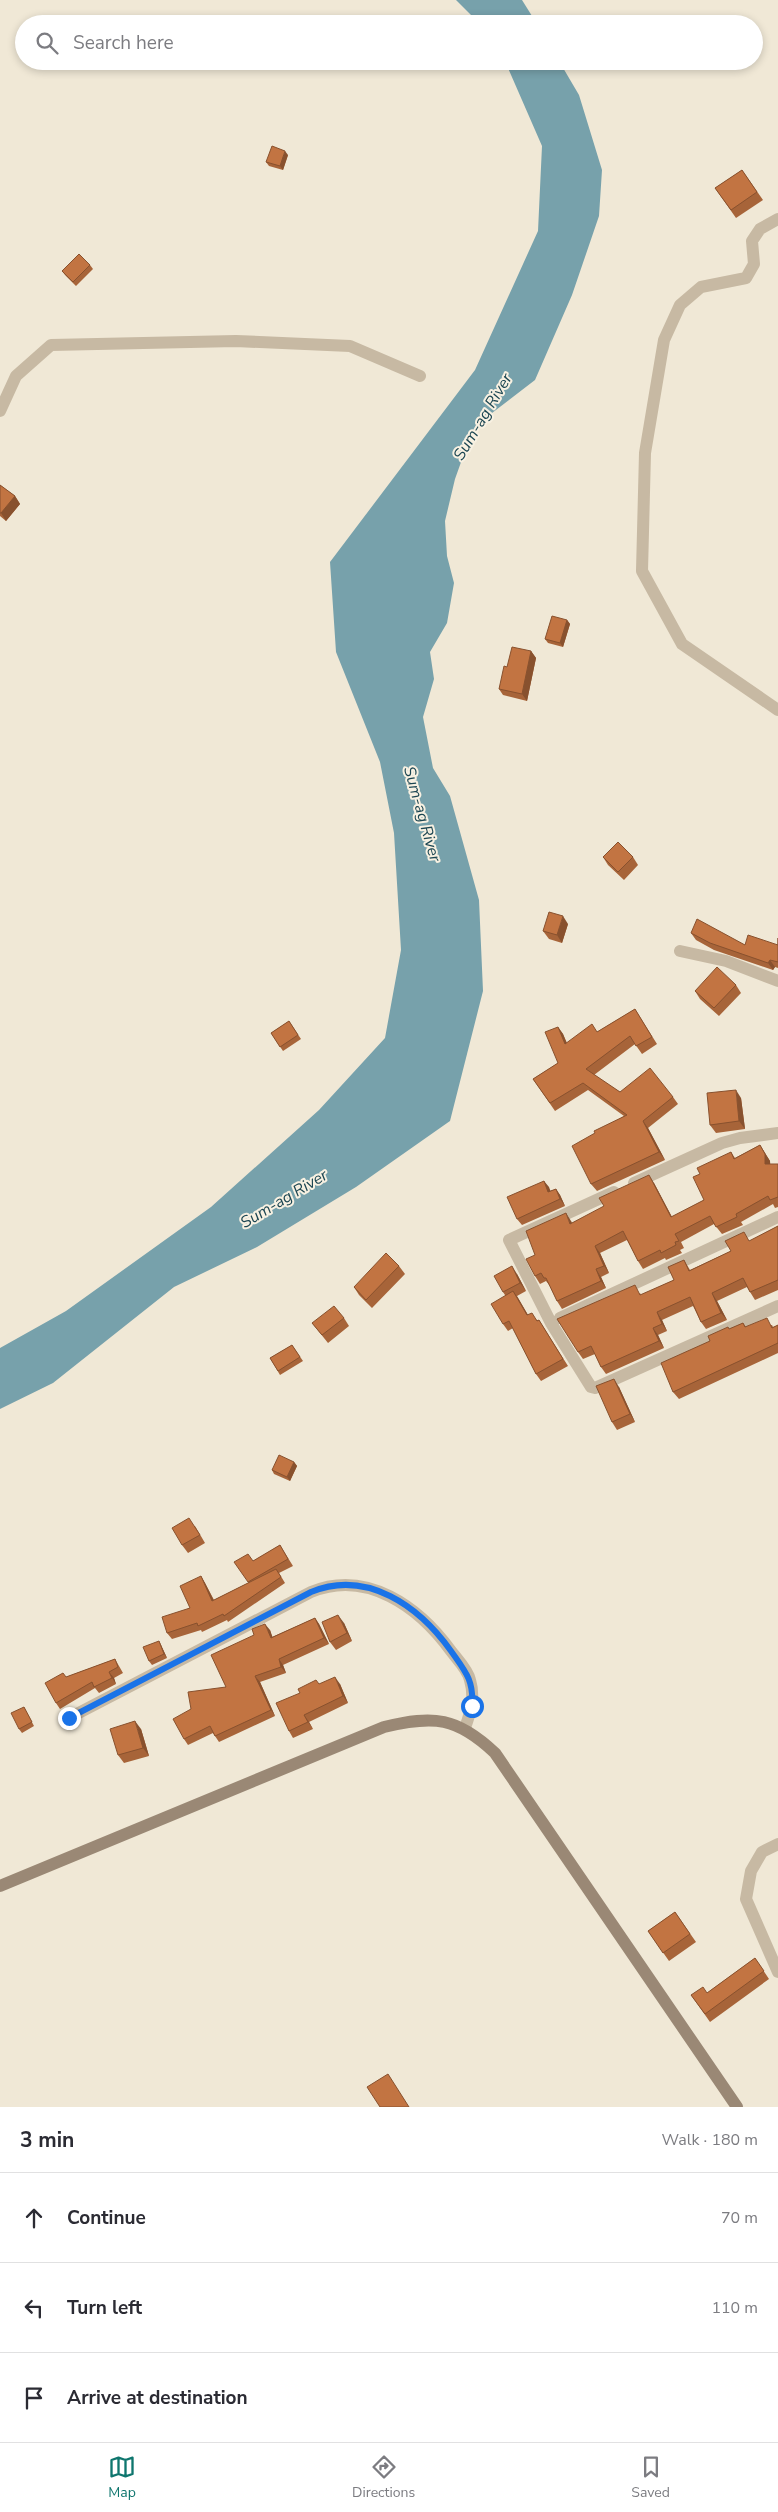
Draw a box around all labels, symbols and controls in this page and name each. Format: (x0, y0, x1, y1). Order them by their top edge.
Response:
search box (15, 15, 763, 70)
icon: search (33, 29, 61, 57)
text: Search here (73, 30, 174, 56)
water label: Sum-ag River (448, 368, 518, 465)
water label: Sum-ag River (398, 764, 446, 865)
water label: Sum-ag River (236, 1164, 333, 1234)
route start (461, 1695, 484, 1718)
route end (58, 1707, 81, 1730)
text: 3 min (20, 2126, 74, 2154)
text: Walk · 180 m (662, 2129, 758, 2151)
icon: ahead (20, 2204, 48, 2232)
text: Continue (67, 2205, 146, 2231)
text: 70 m (721, 2207, 758, 2229)
icon: left (20, 2294, 48, 2322)
text: Turn left (67, 2295, 142, 2321)
text: 110 m (711, 2297, 758, 2319)
icon: arrive (20, 2384, 48, 2412)
text: Arrive at destination (67, 2385, 248, 2411)
tab: Map (108, 2453, 136, 2502)
tab: Directions (352, 2453, 415, 2502)
tab: Saved (631, 2453, 670, 2502)

